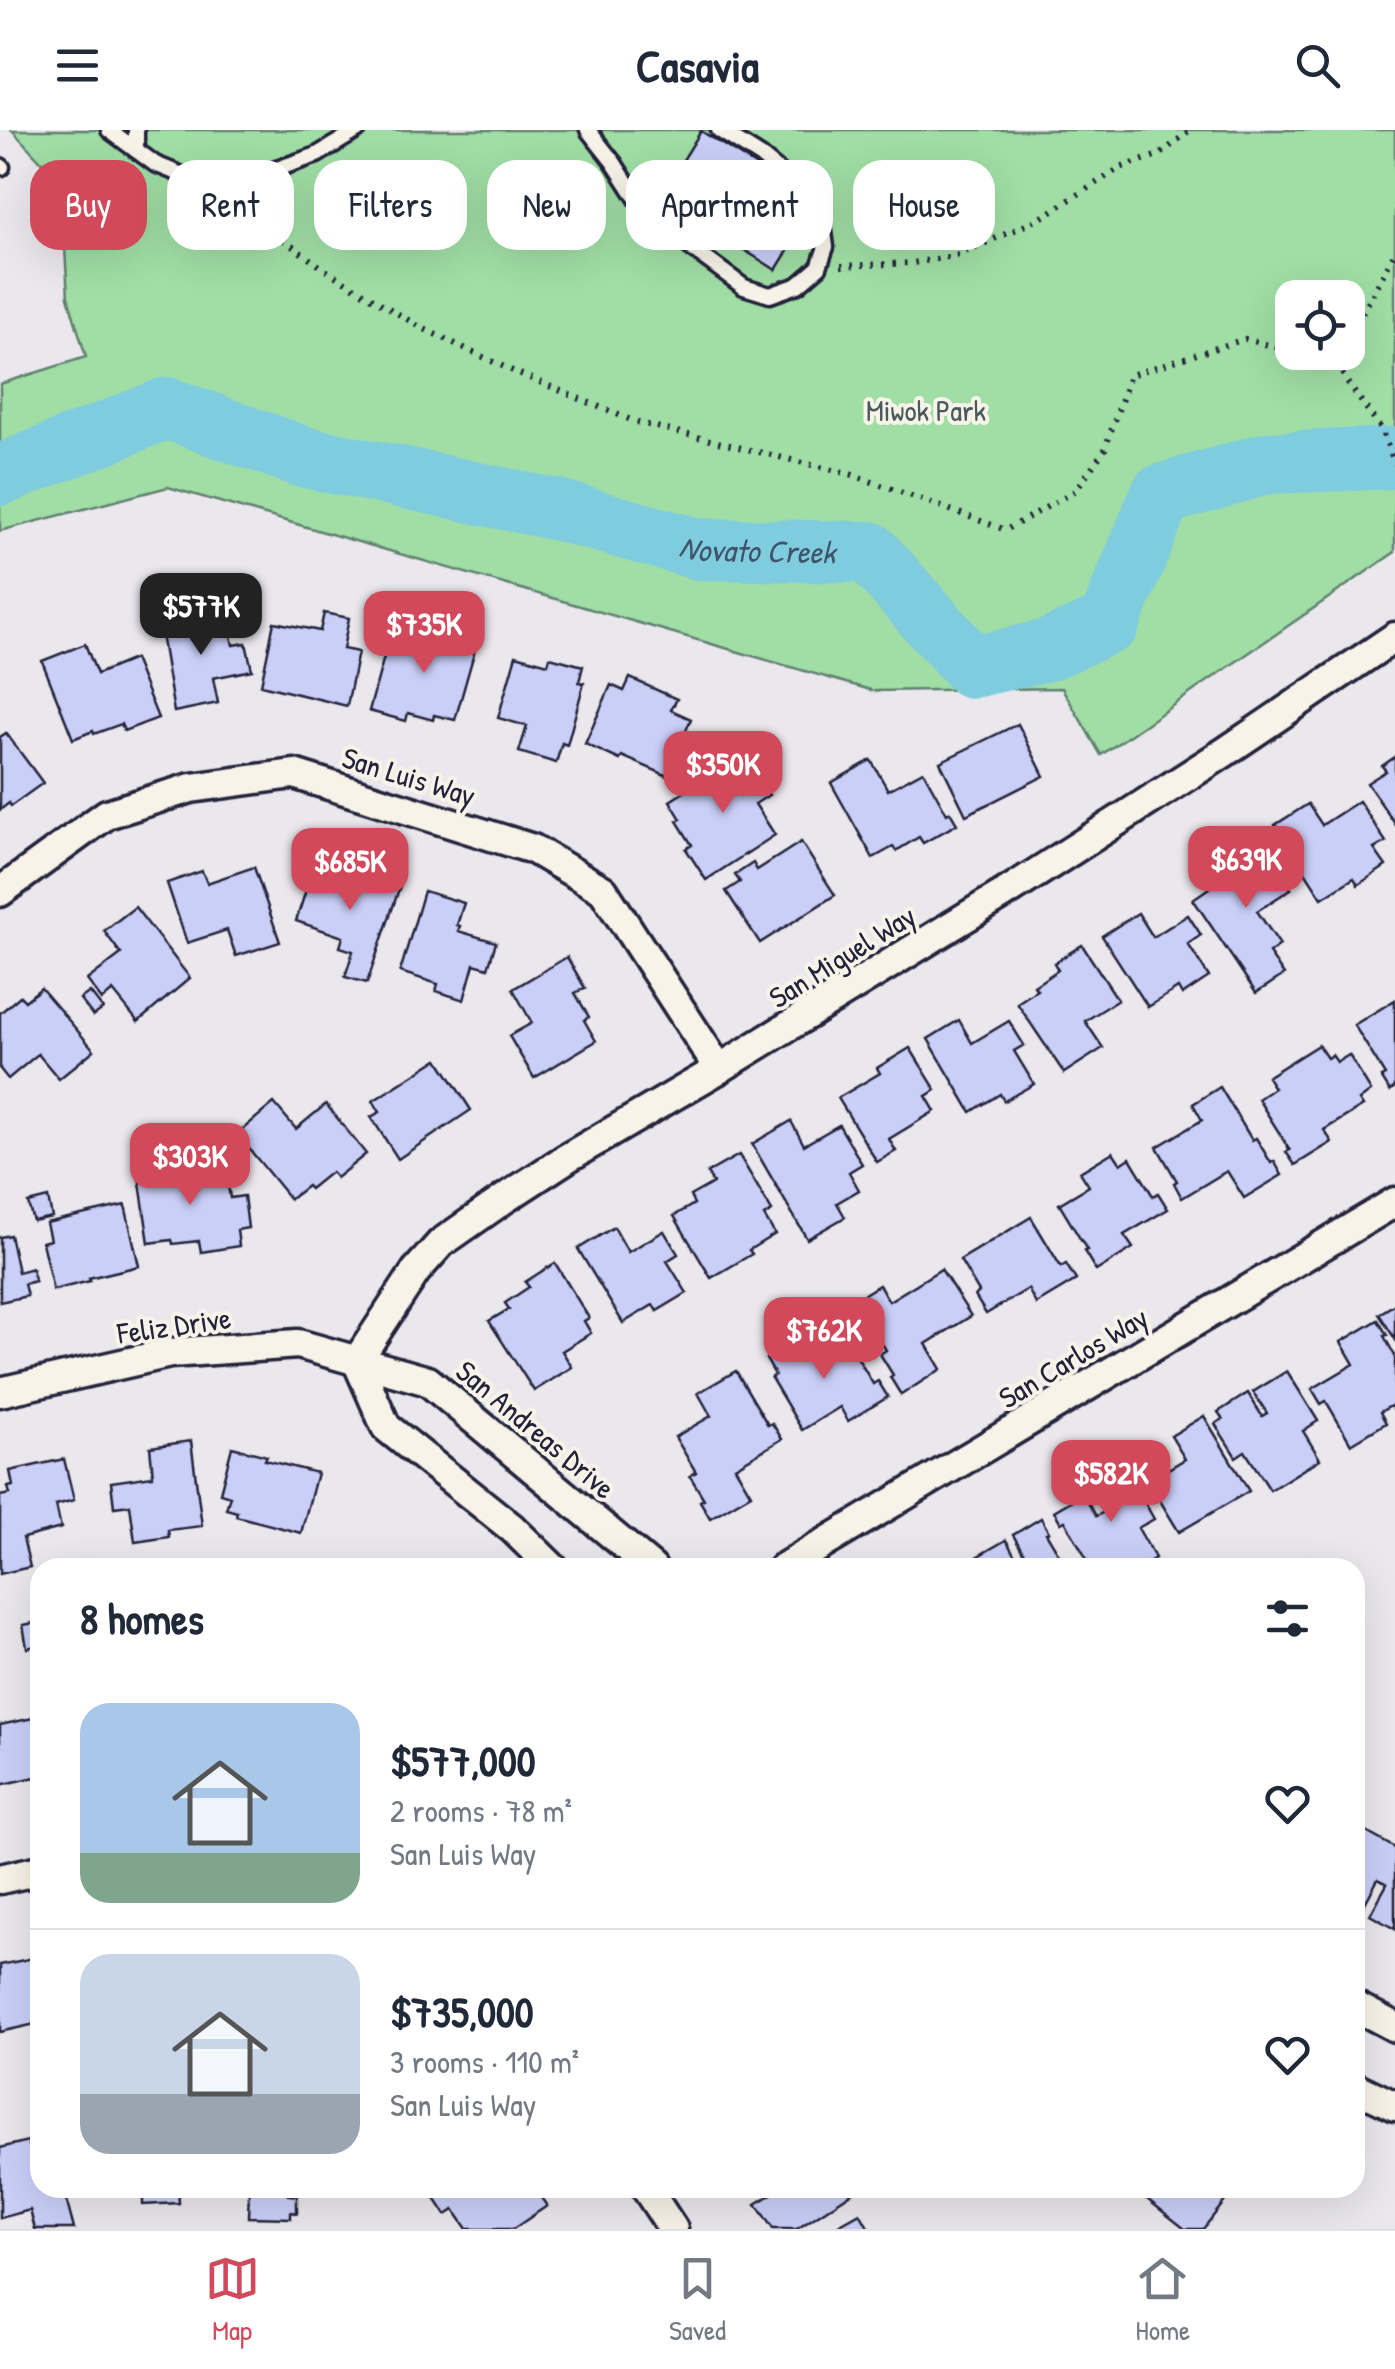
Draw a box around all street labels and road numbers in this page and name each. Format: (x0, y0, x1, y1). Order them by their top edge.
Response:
street label: San Luis Way (338, 737, 480, 815)
street label: San Miguel Way (761, 895, 923, 1017)
street label: Feliz Drive (114, 1297, 233, 1353)
street label: San Carlos Way (991, 1297, 1155, 1417)
street label: San Andreas Drive (448, 1351, 624, 1507)

